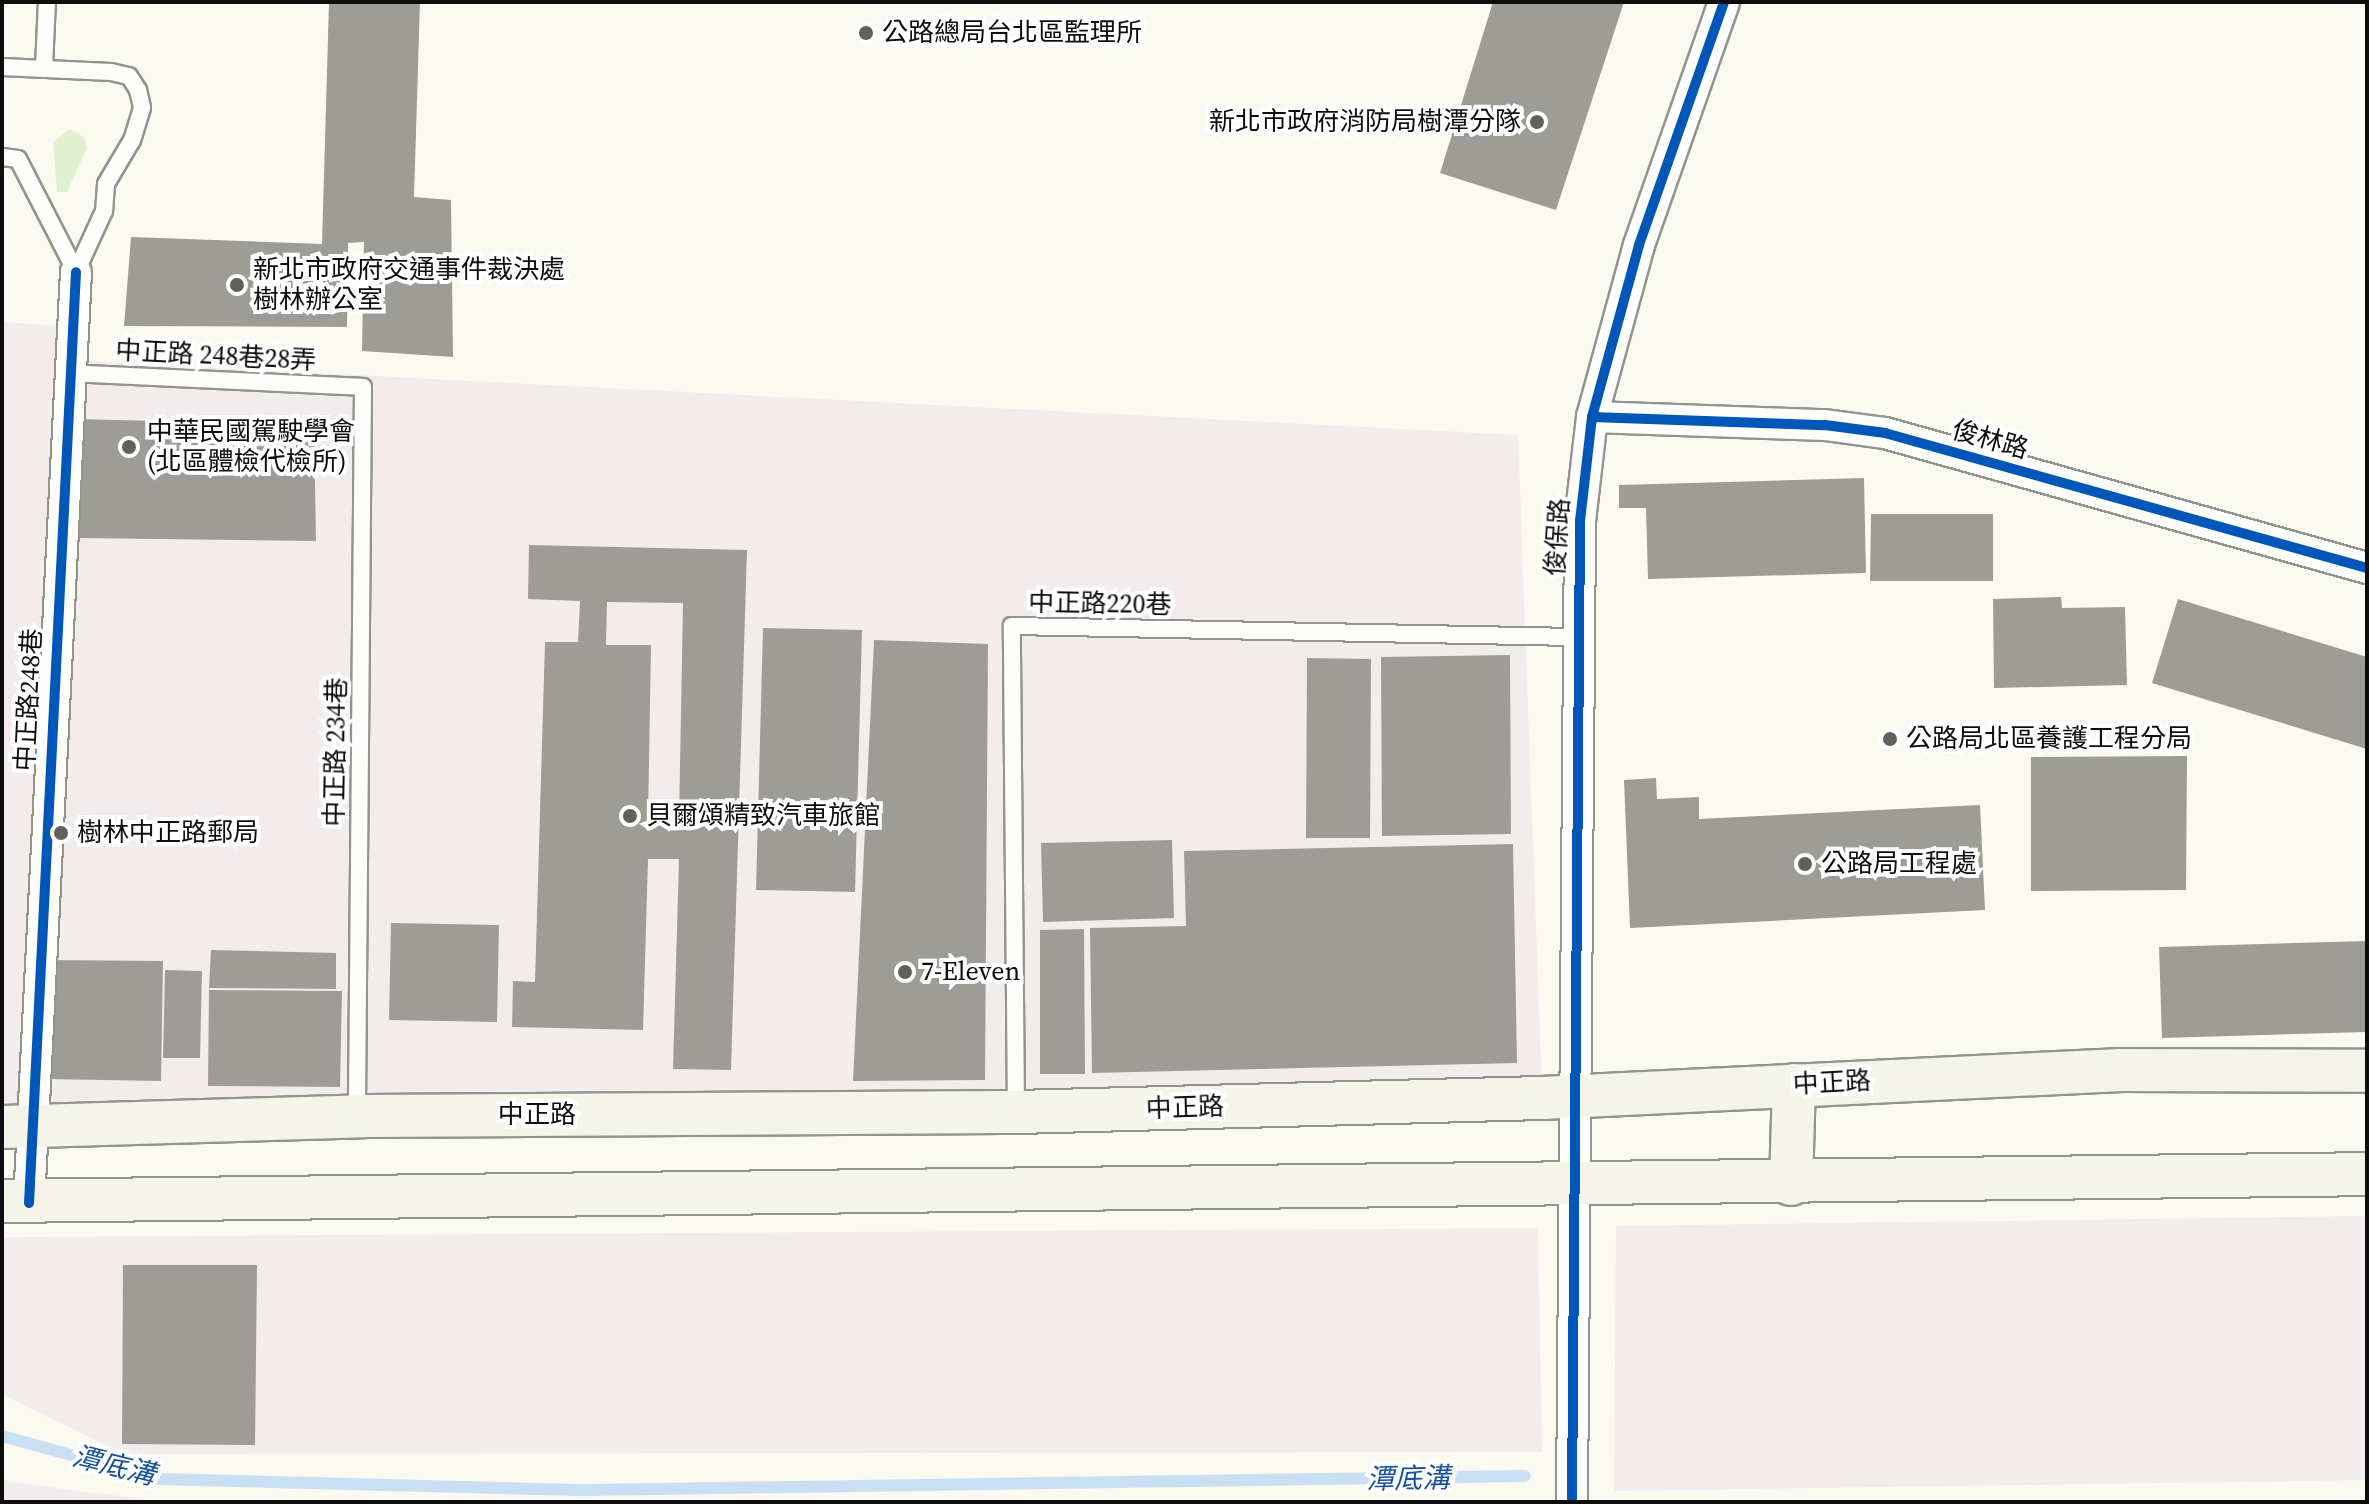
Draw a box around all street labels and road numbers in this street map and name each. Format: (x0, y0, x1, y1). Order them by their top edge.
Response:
street label: 中正路 248巷28弄 (115, 335, 317, 377)
street label: 俊林路 (1948, 414, 2032, 466)
street label: 俊保路 (1540, 497, 1576, 577)
street label: 中正路220巷 (1028, 587, 1172, 621)
street label: 中正路248巷 (10, 628, 48, 772)
street label: 中正路 234巷 (319, 677, 353, 827)
street label: 中正路 (1792, 1065, 1872, 1101)
street label: 中正路 (1145, 1091, 1225, 1125)
street label: 中正路 (498, 1099, 576, 1131)

